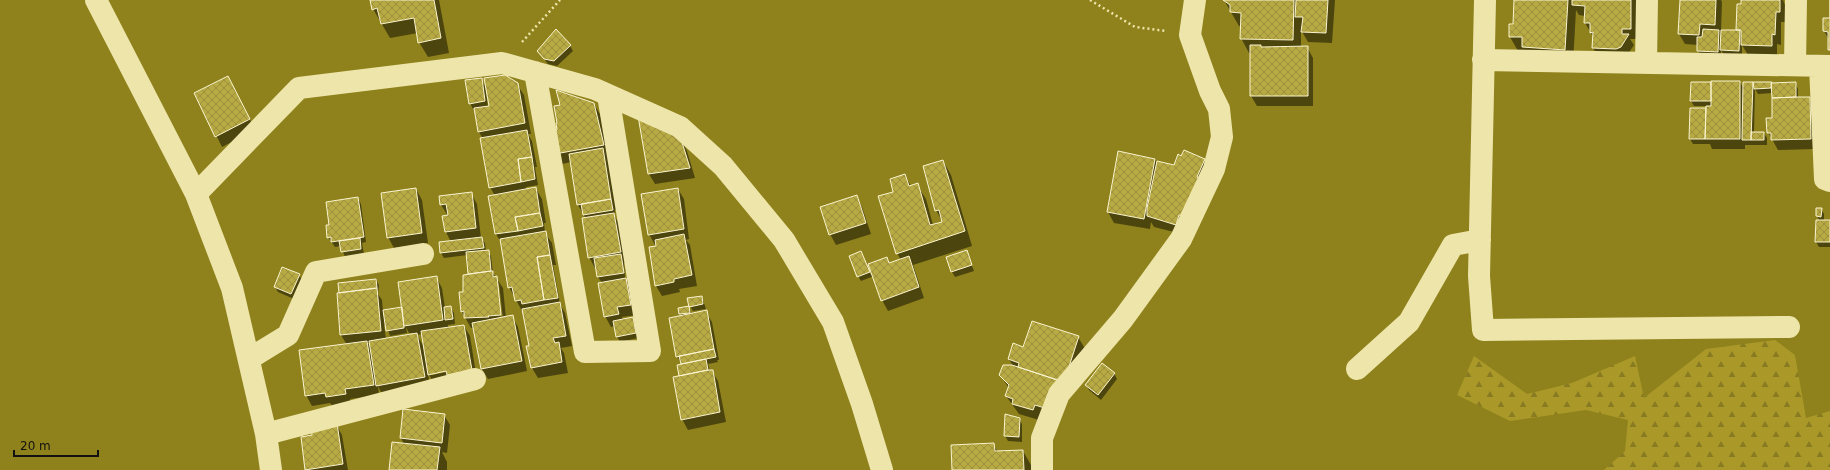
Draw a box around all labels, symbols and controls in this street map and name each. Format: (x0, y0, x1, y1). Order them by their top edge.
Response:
scale bar (14, 432, 98, 458)
text: 20 m (20, 439, 51, 453)

